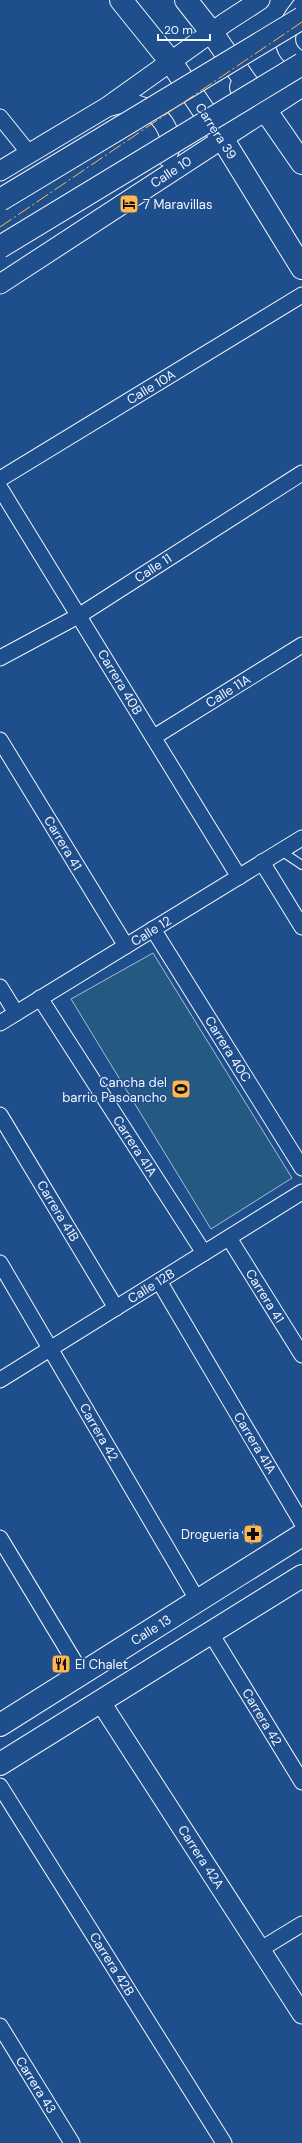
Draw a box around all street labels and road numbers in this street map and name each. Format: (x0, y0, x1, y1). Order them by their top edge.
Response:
street label: Carrera 39 (191, 100, 241, 162)
street label: Calle 10 (147, 152, 195, 192)
street label: Calle 10A (123, 366, 179, 408)
street label: Calle 11 (131, 550, 175, 586)
street label: Carrera 40B (94, 646, 146, 718)
street label: Calle 11A (202, 670, 254, 711)
street label: Carrera 41 (40, 813, 86, 873)
street label: Calle 12 (128, 912, 174, 950)
street label: Carrera 40C (201, 1013, 255, 1085)
street label: Carrera 41A (109, 1112, 161, 1180)
street label: Carrera 41B (33, 1177, 83, 1245)
street label: Calle 12B (124, 1265, 178, 1307)
street label: Carrera 41 (242, 1266, 288, 1326)
street label: Carrera 42 (76, 1400, 122, 1464)
street label: Carrera 41A (230, 1409, 280, 1477)
street label: Calle 13 (128, 1611, 174, 1649)
street label: Carrera 42 (238, 1685, 286, 1749)
street label: Carrera 42A (174, 1822, 228, 1892)
street label: Carrera 42B (86, 1929, 138, 1999)
street label: Carrera 43 (12, 2053, 60, 2117)

